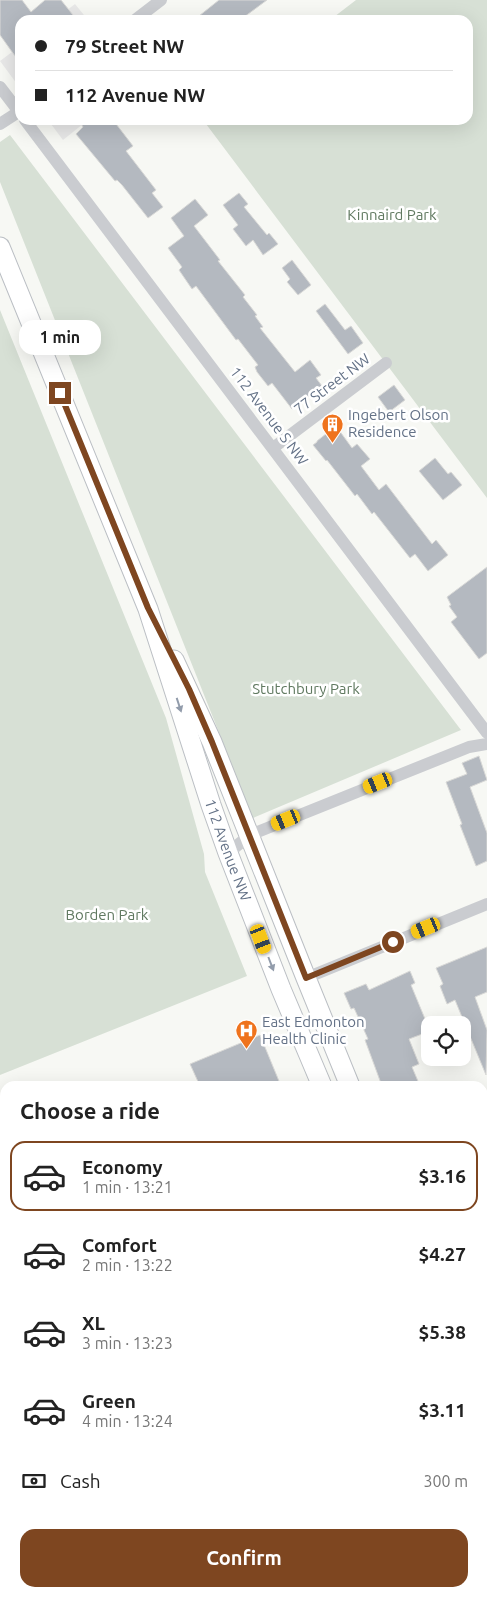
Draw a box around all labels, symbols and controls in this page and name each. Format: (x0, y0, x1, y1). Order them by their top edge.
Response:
text: 79 Street NW (65, 35, 184, 57)
text: 112 Avenue NW (65, 84, 205, 106)
park label: Kinnaird Park (347, 206, 437, 223)
callout: 1 min (19, 320, 101, 356)
text: 1 min (40, 328, 80, 346)
street label: 77 Street NW (291, 350, 373, 418)
street label: 112 Avenue S NW (227, 363, 312, 468)
route end (49, 382, 71, 404)
place label: Ingebert Olson Residence (348, 406, 449, 440)
building icon: Ingebert Olson Residence (320, 412, 344, 443)
park label: Stutchbury Park (252, 680, 360, 697)
one-way arrow (175, 698, 183, 713)
car (361, 770, 394, 796)
street label: 112 Avenue NW (202, 797, 255, 903)
car (269, 807, 302, 833)
park label: Borden Park (66, 906, 149, 923)
car (409, 915, 442, 941)
car (248, 922, 273, 956)
route start (382, 931, 404, 953)
one-way arrow (267, 957, 275, 972)
place label: East Edmonton Health Clinic (262, 1013, 365, 1047)
map controls (421, 1016, 471, 1066)
button: locate (421, 1016, 471, 1066)
hospital icon: East Edmonton Health Clinic (234, 1019, 258, 1050)
text: Choose a ride (20, 1098, 160, 1123)
icon: car (22, 1154, 67, 1199)
text: Economy (82, 1156, 163, 1178)
text: $3.16 (418, 1165, 466, 1187)
text: 1 min · 13:21 (82, 1178, 173, 1196)
icon: car (22, 1232, 67, 1277)
text: Comfort (82, 1234, 157, 1256)
text: $4.27 (418, 1243, 466, 1265)
text: 2 min · 13:22 (82, 1256, 173, 1274)
icon: car (22, 1310, 67, 1355)
text: XL (82, 1312, 105, 1334)
text: $5.38 (418, 1321, 466, 1343)
text: 3 min · 13:23 (82, 1334, 173, 1352)
icon: car (22, 1388, 67, 1433)
text: Green (82, 1390, 136, 1412)
text: $3.11 (418, 1399, 466, 1421)
text: 4 min · 13:24 (82, 1412, 173, 1430)
icon: cash (20, 1467, 48, 1495)
text: Cash (60, 1470, 101, 1492)
text: 300 m (423, 1472, 468, 1490)
button: Confirm (20, 1529, 468, 1587)

